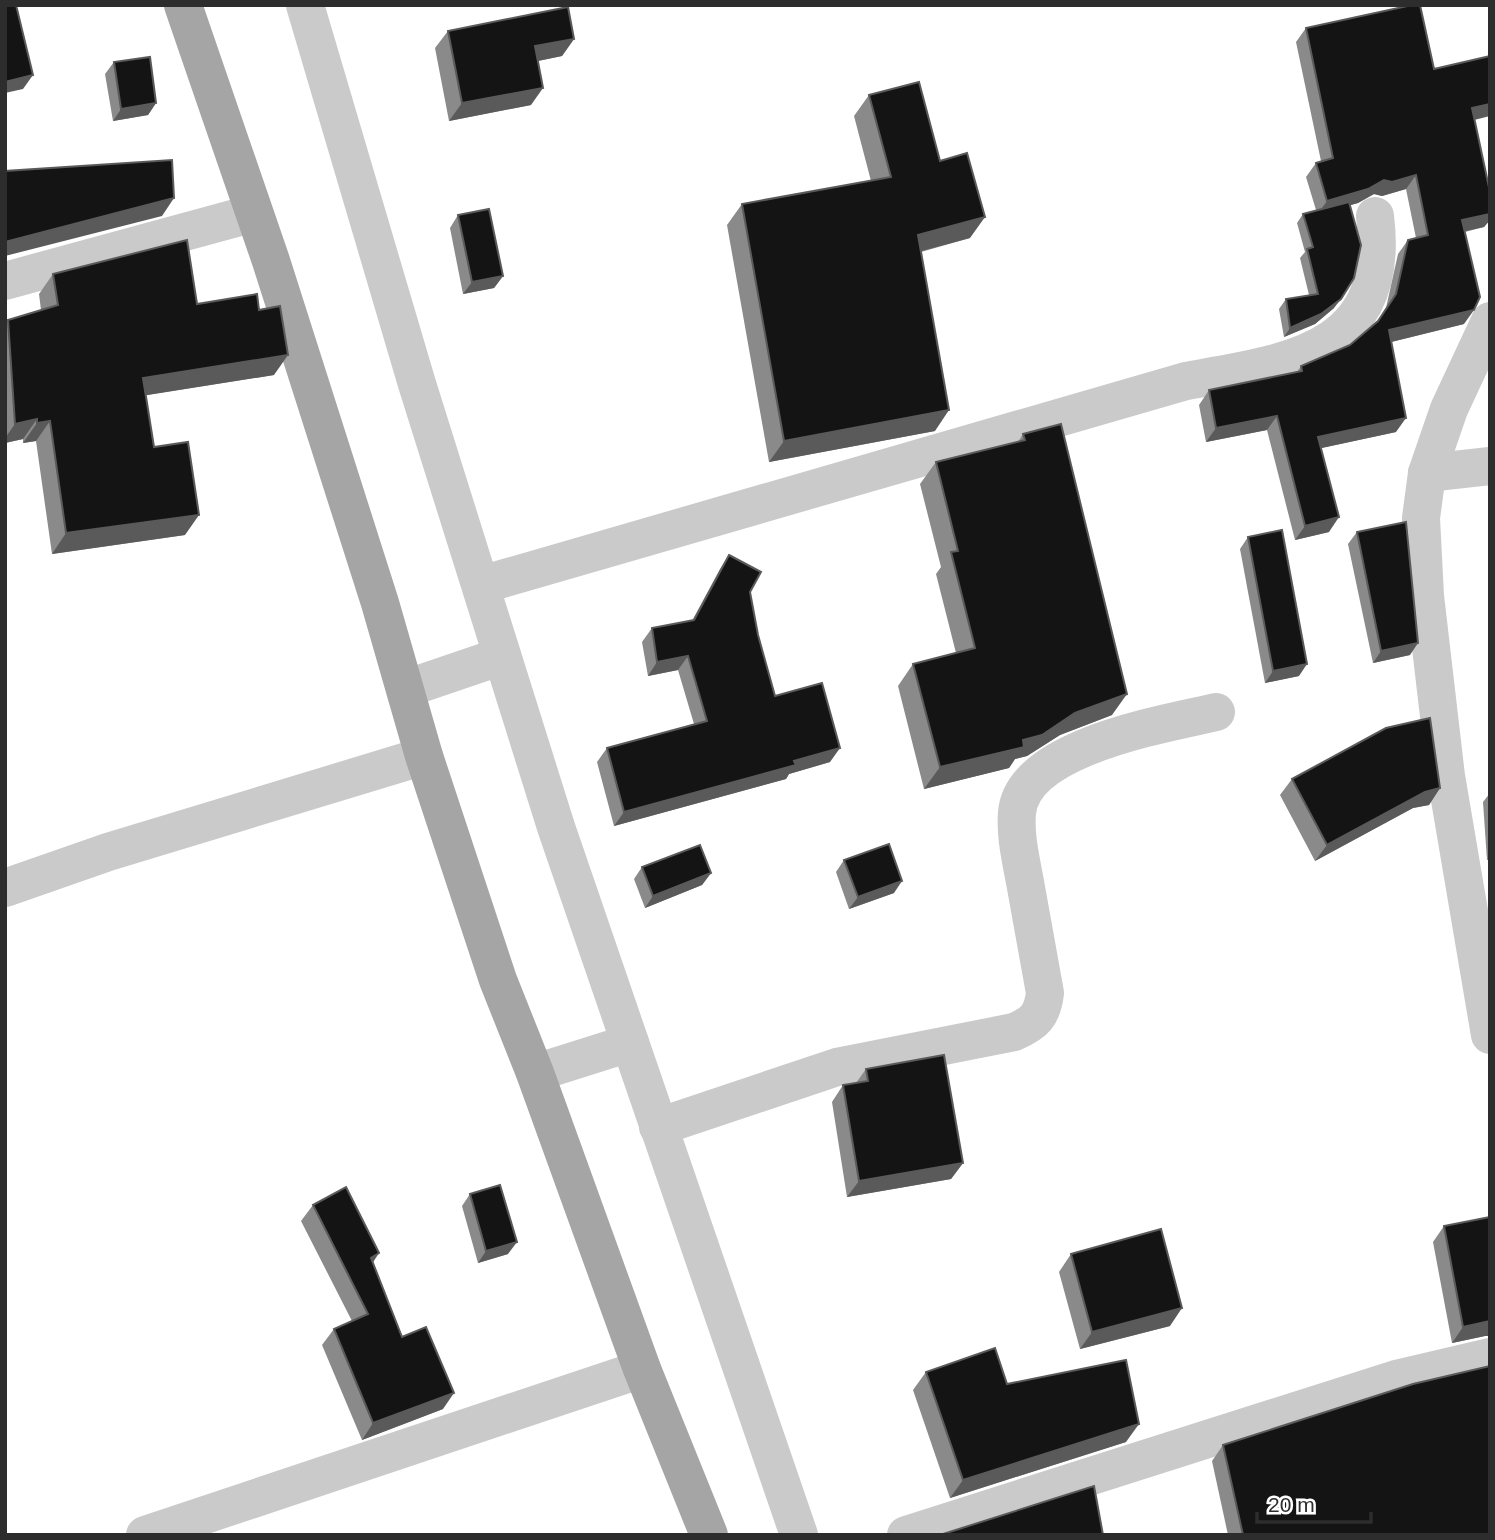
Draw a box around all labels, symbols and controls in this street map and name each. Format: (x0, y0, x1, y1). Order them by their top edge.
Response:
scale bar (1257, 1480, 1371, 1524)
text: 20 m (1268, 1493, 1315, 1516)

